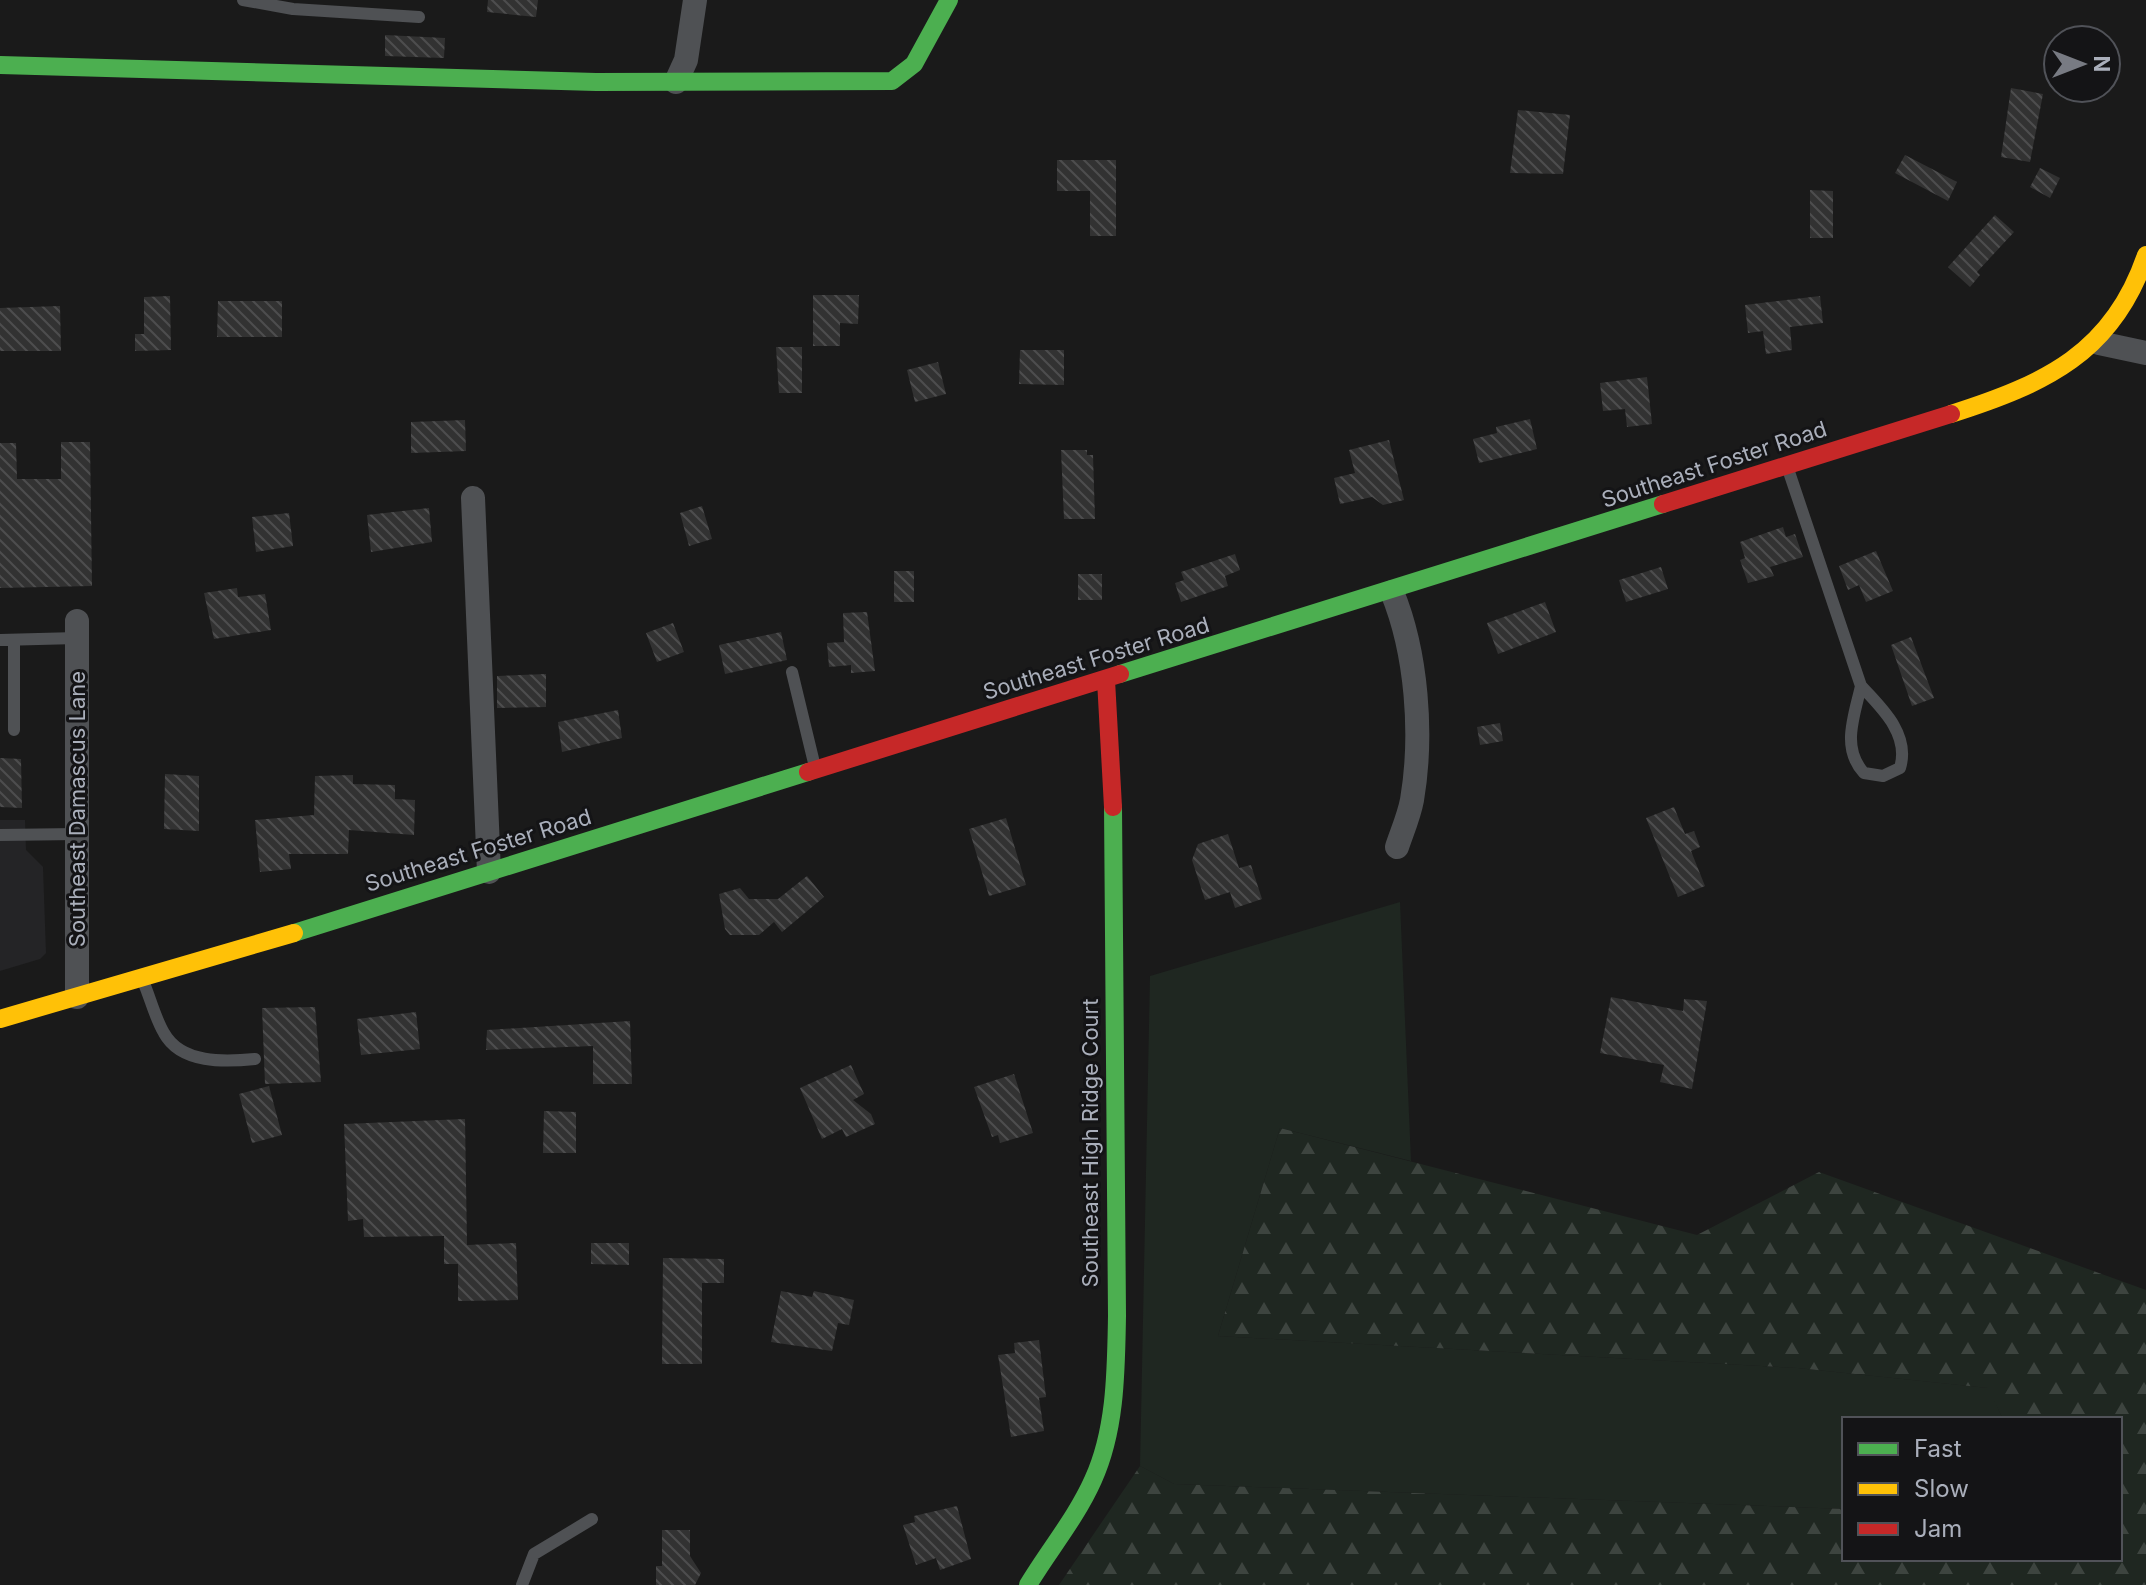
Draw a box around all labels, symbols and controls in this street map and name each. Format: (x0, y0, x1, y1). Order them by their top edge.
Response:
north arrow (2042, 24, 2122, 104)
text: N (2089, 56, 2115, 72)
street label: Southeast Foster Road (1598, 415, 1830, 513)
street label: Southeast Foster Road (980, 611, 1212, 705)
street label: Southeast Damascus Lane (64, 671, 90, 947)
street label: Southeast Foster Road (362, 803, 594, 897)
street label: Southeast High Ridge Court (1077, 999, 1103, 1287)
legend (1842, 1417, 2122, 1561)
text: Fast (1914, 1434, 1962, 1463)
text: Slow (1914, 1474, 1969, 1503)
text: Jam (1914, 1514, 1962, 1543)

